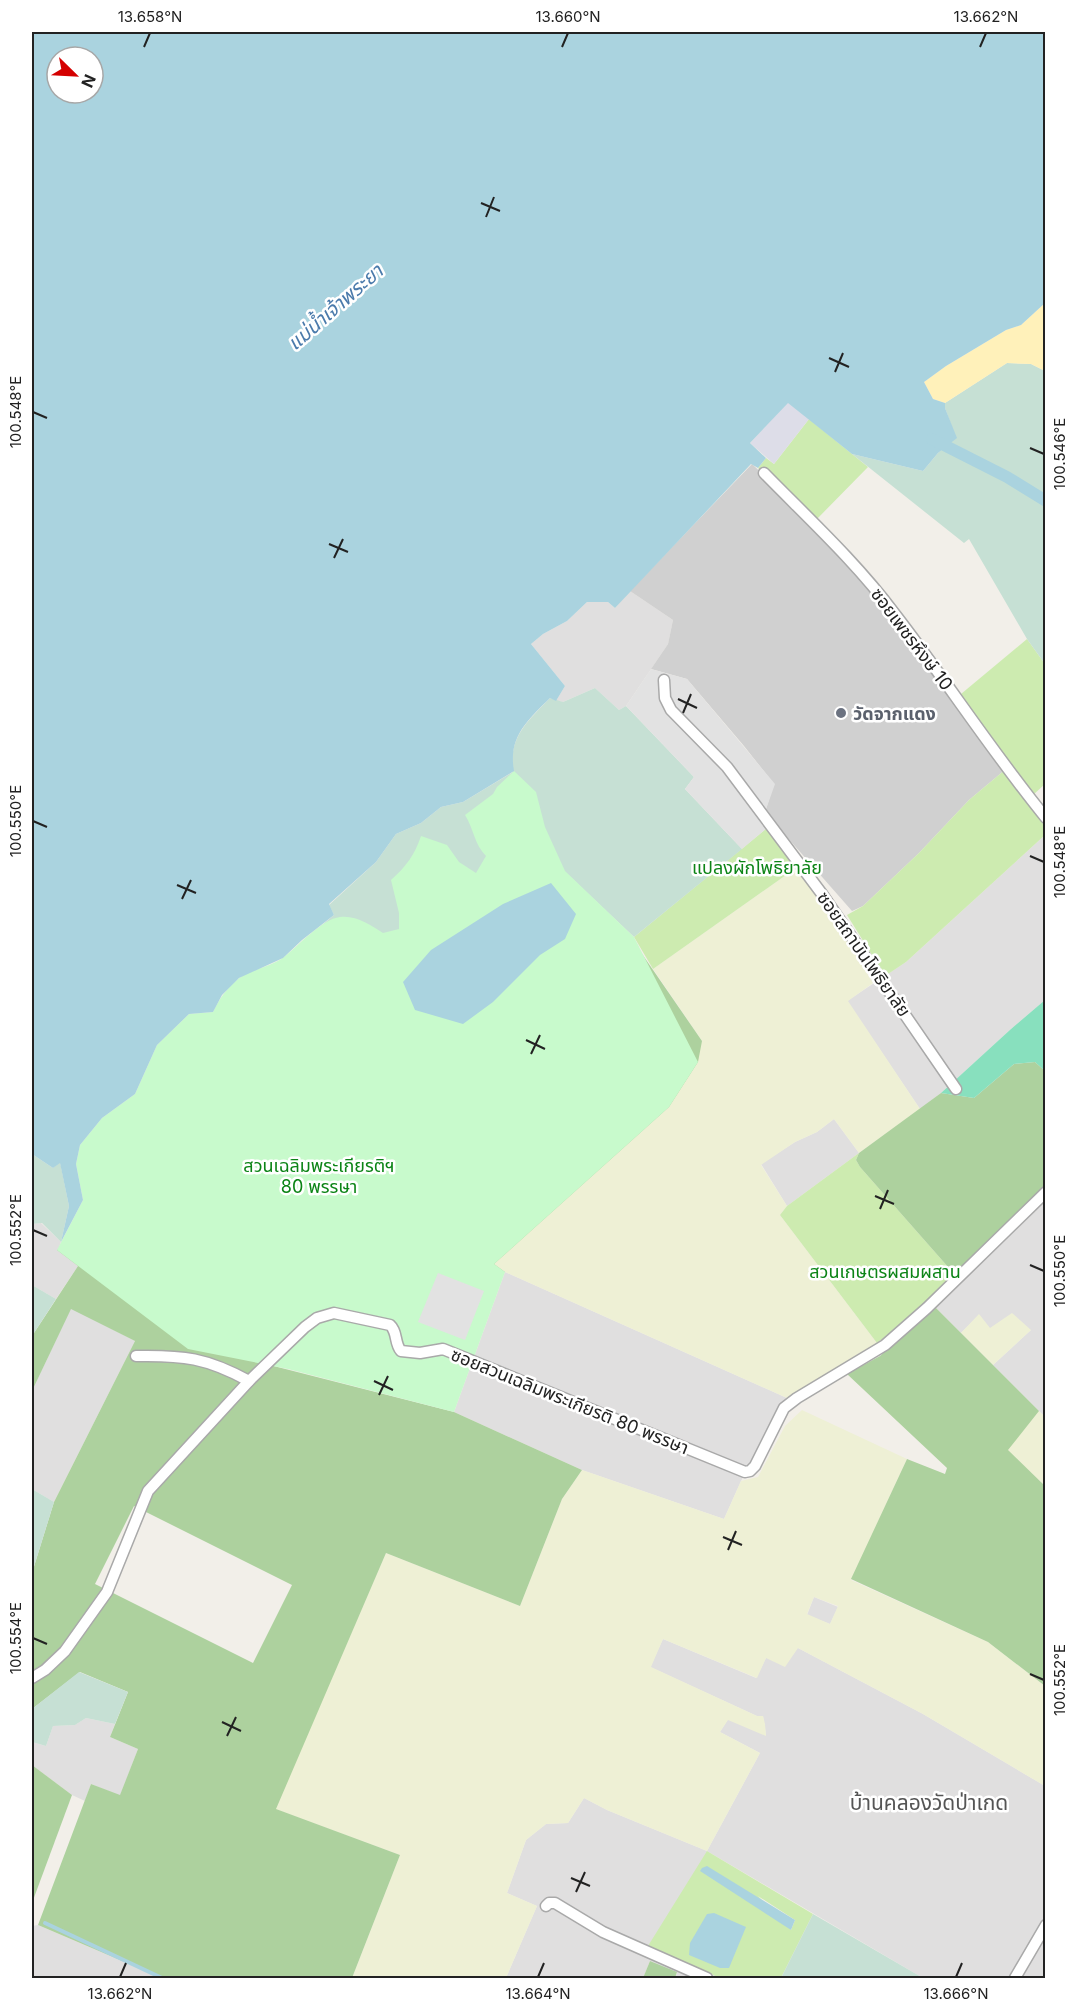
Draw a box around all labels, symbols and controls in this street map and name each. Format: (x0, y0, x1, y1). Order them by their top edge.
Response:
text: 13.658°N (118, 7, 182, 26)
text: 13.660°N (535, 7, 601, 26)
text: 13.662°N (954, 7, 1018, 26)
north arrow (45, 45, 105, 105)
text: N (77, 71, 100, 91)
water label: แม่น้ำเจ้าพระยา (281, 257, 388, 355)
text: 100.548°E (6, 376, 25, 448)
text: 100.546°E (1050, 418, 1069, 490)
street label: ซอยเพชรหึงษ์ 10 (867, 584, 957, 694)
place label: วัดจากแดง (853, 703, 936, 724)
marker: วัดจากแดง (834, 706, 848, 720)
text: 100.550°E (6, 785, 25, 857)
text: 100.548°E (1050, 826, 1069, 898)
park label: แปลงผักโพธิยาลัย (692, 857, 822, 878)
street label: ซอยสถาบันโพธิยาลัย (813, 887, 915, 1021)
park label: สวนเฉลิมพระเกียรติฯ 80 พรรษา (243, 1155, 395, 1197)
text: 100.552°E (6, 1194, 25, 1266)
text: 100.550°E (1050, 1235, 1069, 1307)
park label: สวนเกษตรผสมผสาน (809, 1261, 961, 1282)
street label: ซอยสวนเฉลิมพระเกียรติ 80 พรรษา (448, 1344, 692, 1458)
text: 100.554°E (6, 1602, 25, 1674)
text: 100.552°E (1050, 1644, 1069, 1716)
district label: บ้านคลองวัดป่าเกด (850, 1790, 1008, 1815)
text: 13.662°N (88, 1984, 152, 2003)
text: 13.664°N (505, 1984, 571, 2003)
text: 13.666°N (923, 1984, 989, 2003)

